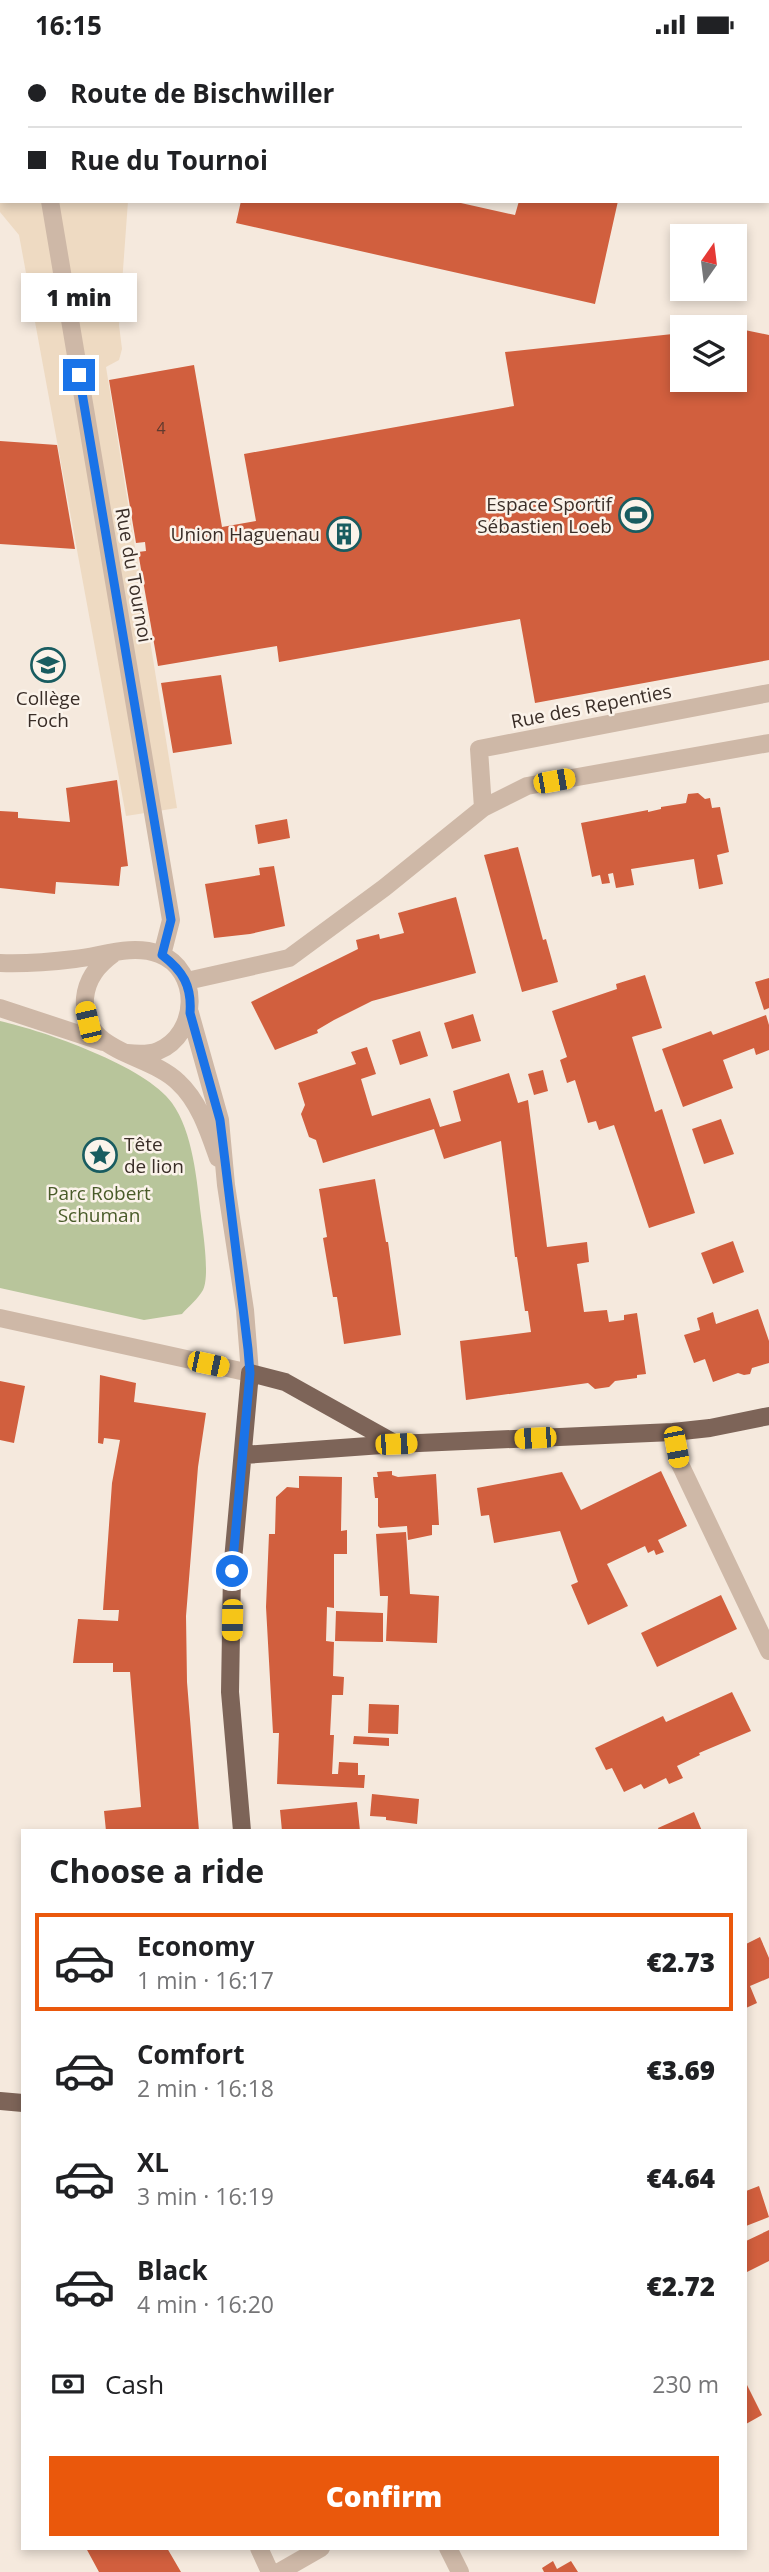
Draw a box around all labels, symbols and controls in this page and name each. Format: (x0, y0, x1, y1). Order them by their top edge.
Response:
text: 16:15 (35, 7, 102, 43)
text: Route de Bischwiller (70, 75, 334, 111)
text: Rue du Tournoi (70, 142, 268, 178)
north arrow (670, 224, 747, 301)
map controls (670, 224, 747, 392)
callout: 1 min (21, 273, 137, 323)
text: 1 min (46, 281, 112, 313)
button: layers (670, 315, 747, 392)
route end (63, 359, 95, 391)
house number: 4 (156, 417, 166, 439)
place label: Espace Sportif Sébastien Loeb (477, 491, 614, 539)
sports icon: Espace Sportif Sébastien Loeb (617, 496, 655, 534)
street label: Rue du Tournoi (109, 506, 159, 644)
building icon: Union Haguenau (325, 515, 363, 553)
place label: Union Haguenau (171, 521, 320, 547)
school or university icon: Collège Foch (29, 646, 67, 684)
street label: Rue des Repenties (509, 678, 673, 734)
place label: Collège Foch (16, 685, 80, 733)
car (532, 767, 577, 795)
car (74, 999, 103, 1045)
place label: Tête de lion (124, 1131, 184, 1179)
place icon: Tête de lion (81, 1136, 119, 1174)
park label: Parc Robert Schuman (47, 1180, 151, 1228)
car (186, 1349, 231, 1379)
car (662, 1424, 691, 1470)
car (514, 1426, 557, 1450)
car (375, 1433, 418, 1455)
route start (216, 1555, 248, 1587)
car (222, 1599, 243, 1641)
text: Choose a ride (49, 1849, 264, 1892)
text: Economy (137, 1928, 255, 1964)
icon: car (53, 1931, 116, 1994)
text: €2.73 (647, 1944, 715, 1980)
text: 1 min · 16:17 (137, 1964, 274, 1996)
text: Comfort (137, 2036, 244, 2072)
icon: car (53, 2039, 116, 2102)
text: €3.69 (647, 2052, 715, 2088)
text: 2 min · 16:18 (137, 2072, 274, 2104)
text: XL (137, 2144, 169, 2180)
icon: car (53, 2147, 116, 2210)
text: €4.64 (647, 2160, 715, 2196)
text: 3 min · 16:19 (137, 2180, 274, 2212)
text: Black (137, 2252, 208, 2288)
icon: car (53, 2255, 116, 2318)
text: €2.72 (647, 2268, 715, 2304)
text: 4 min · 16:20 (137, 2288, 274, 2320)
icon: cash (49, 2365, 87, 2403)
text: Cash (105, 2366, 164, 2402)
text: 230 m (652, 2368, 719, 2400)
button: Confirm (49, 2456, 719, 2536)

